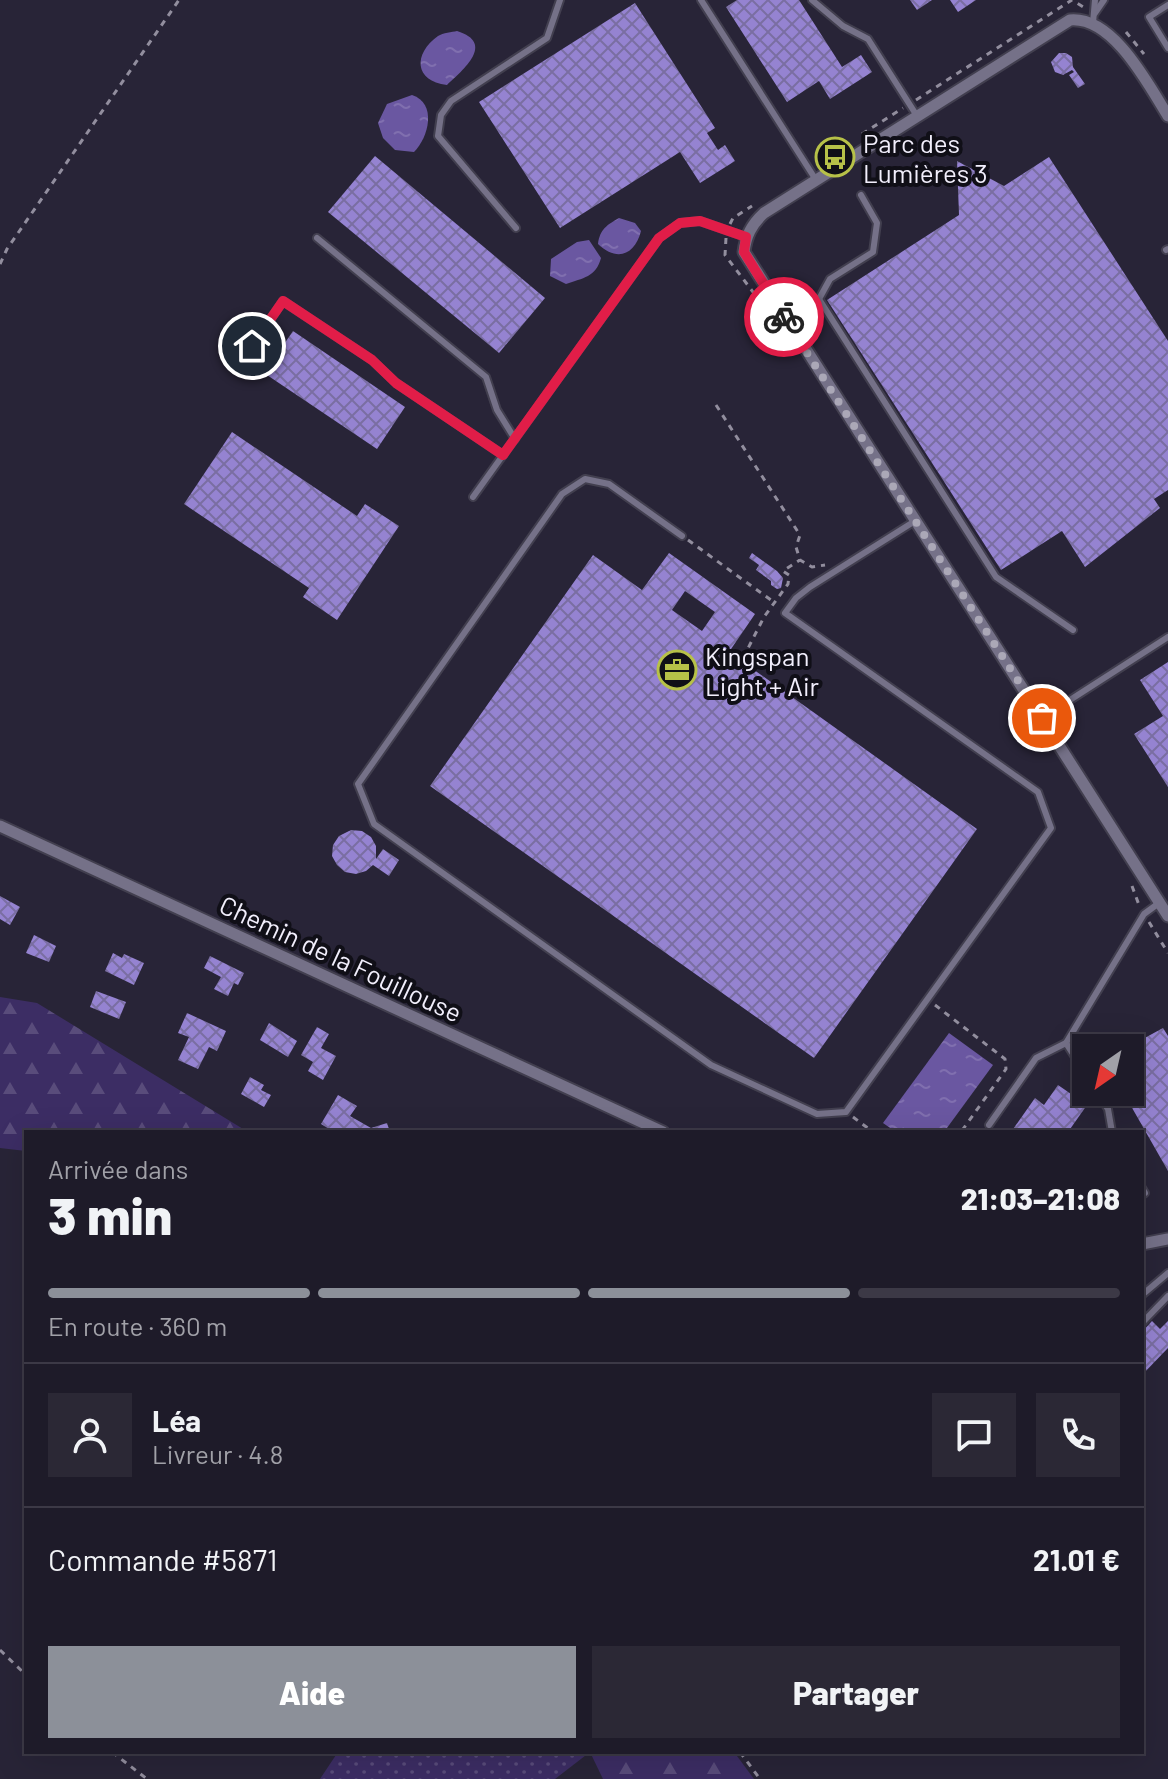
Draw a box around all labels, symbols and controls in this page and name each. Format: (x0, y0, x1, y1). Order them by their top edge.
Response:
place label: Parc des Lumières 3 (863, 127, 988, 188)
bus stop icon: Parc des Lumières 3 (814, 136, 856, 178)
courier (744, 277, 824, 357)
icon: bike (762, 295, 806, 339)
pin (218, 312, 286, 380)
icon: home (230, 324, 274, 368)
place label: Kingspan Light + Air (705, 640, 820, 701)
office icon: Kingspan Light + Air (656, 649, 698, 691)
pin (1008, 684, 1076, 752)
icon: bag (1020, 696, 1064, 740)
street label: Chemin de la Fouillouse (215, 888, 467, 1028)
north arrow (1072, 1034, 1144, 1106)
map controls (1072, 1034, 1144, 1106)
text: Arrivée dans (48, 1153, 188, 1184)
text: 21:03–21:08 (961, 1180, 1120, 1216)
text: 3 min (48, 1183, 172, 1245)
text: En route · 360 m (48, 1310, 227, 1341)
button: person (48, 1393, 132, 1477)
button: chat (932, 1393, 1016, 1477)
button: phone (1036, 1393, 1120, 1477)
text: Léa (152, 1402, 201, 1438)
text: Livreur · 4.8 (152, 1438, 283, 1469)
text: Commande #5871 (48, 1541, 277, 1577)
text: 21.01 € (1033, 1541, 1120, 1577)
button: Aide (48, 1646, 576, 1738)
button: Partager (592, 1646, 1120, 1738)

